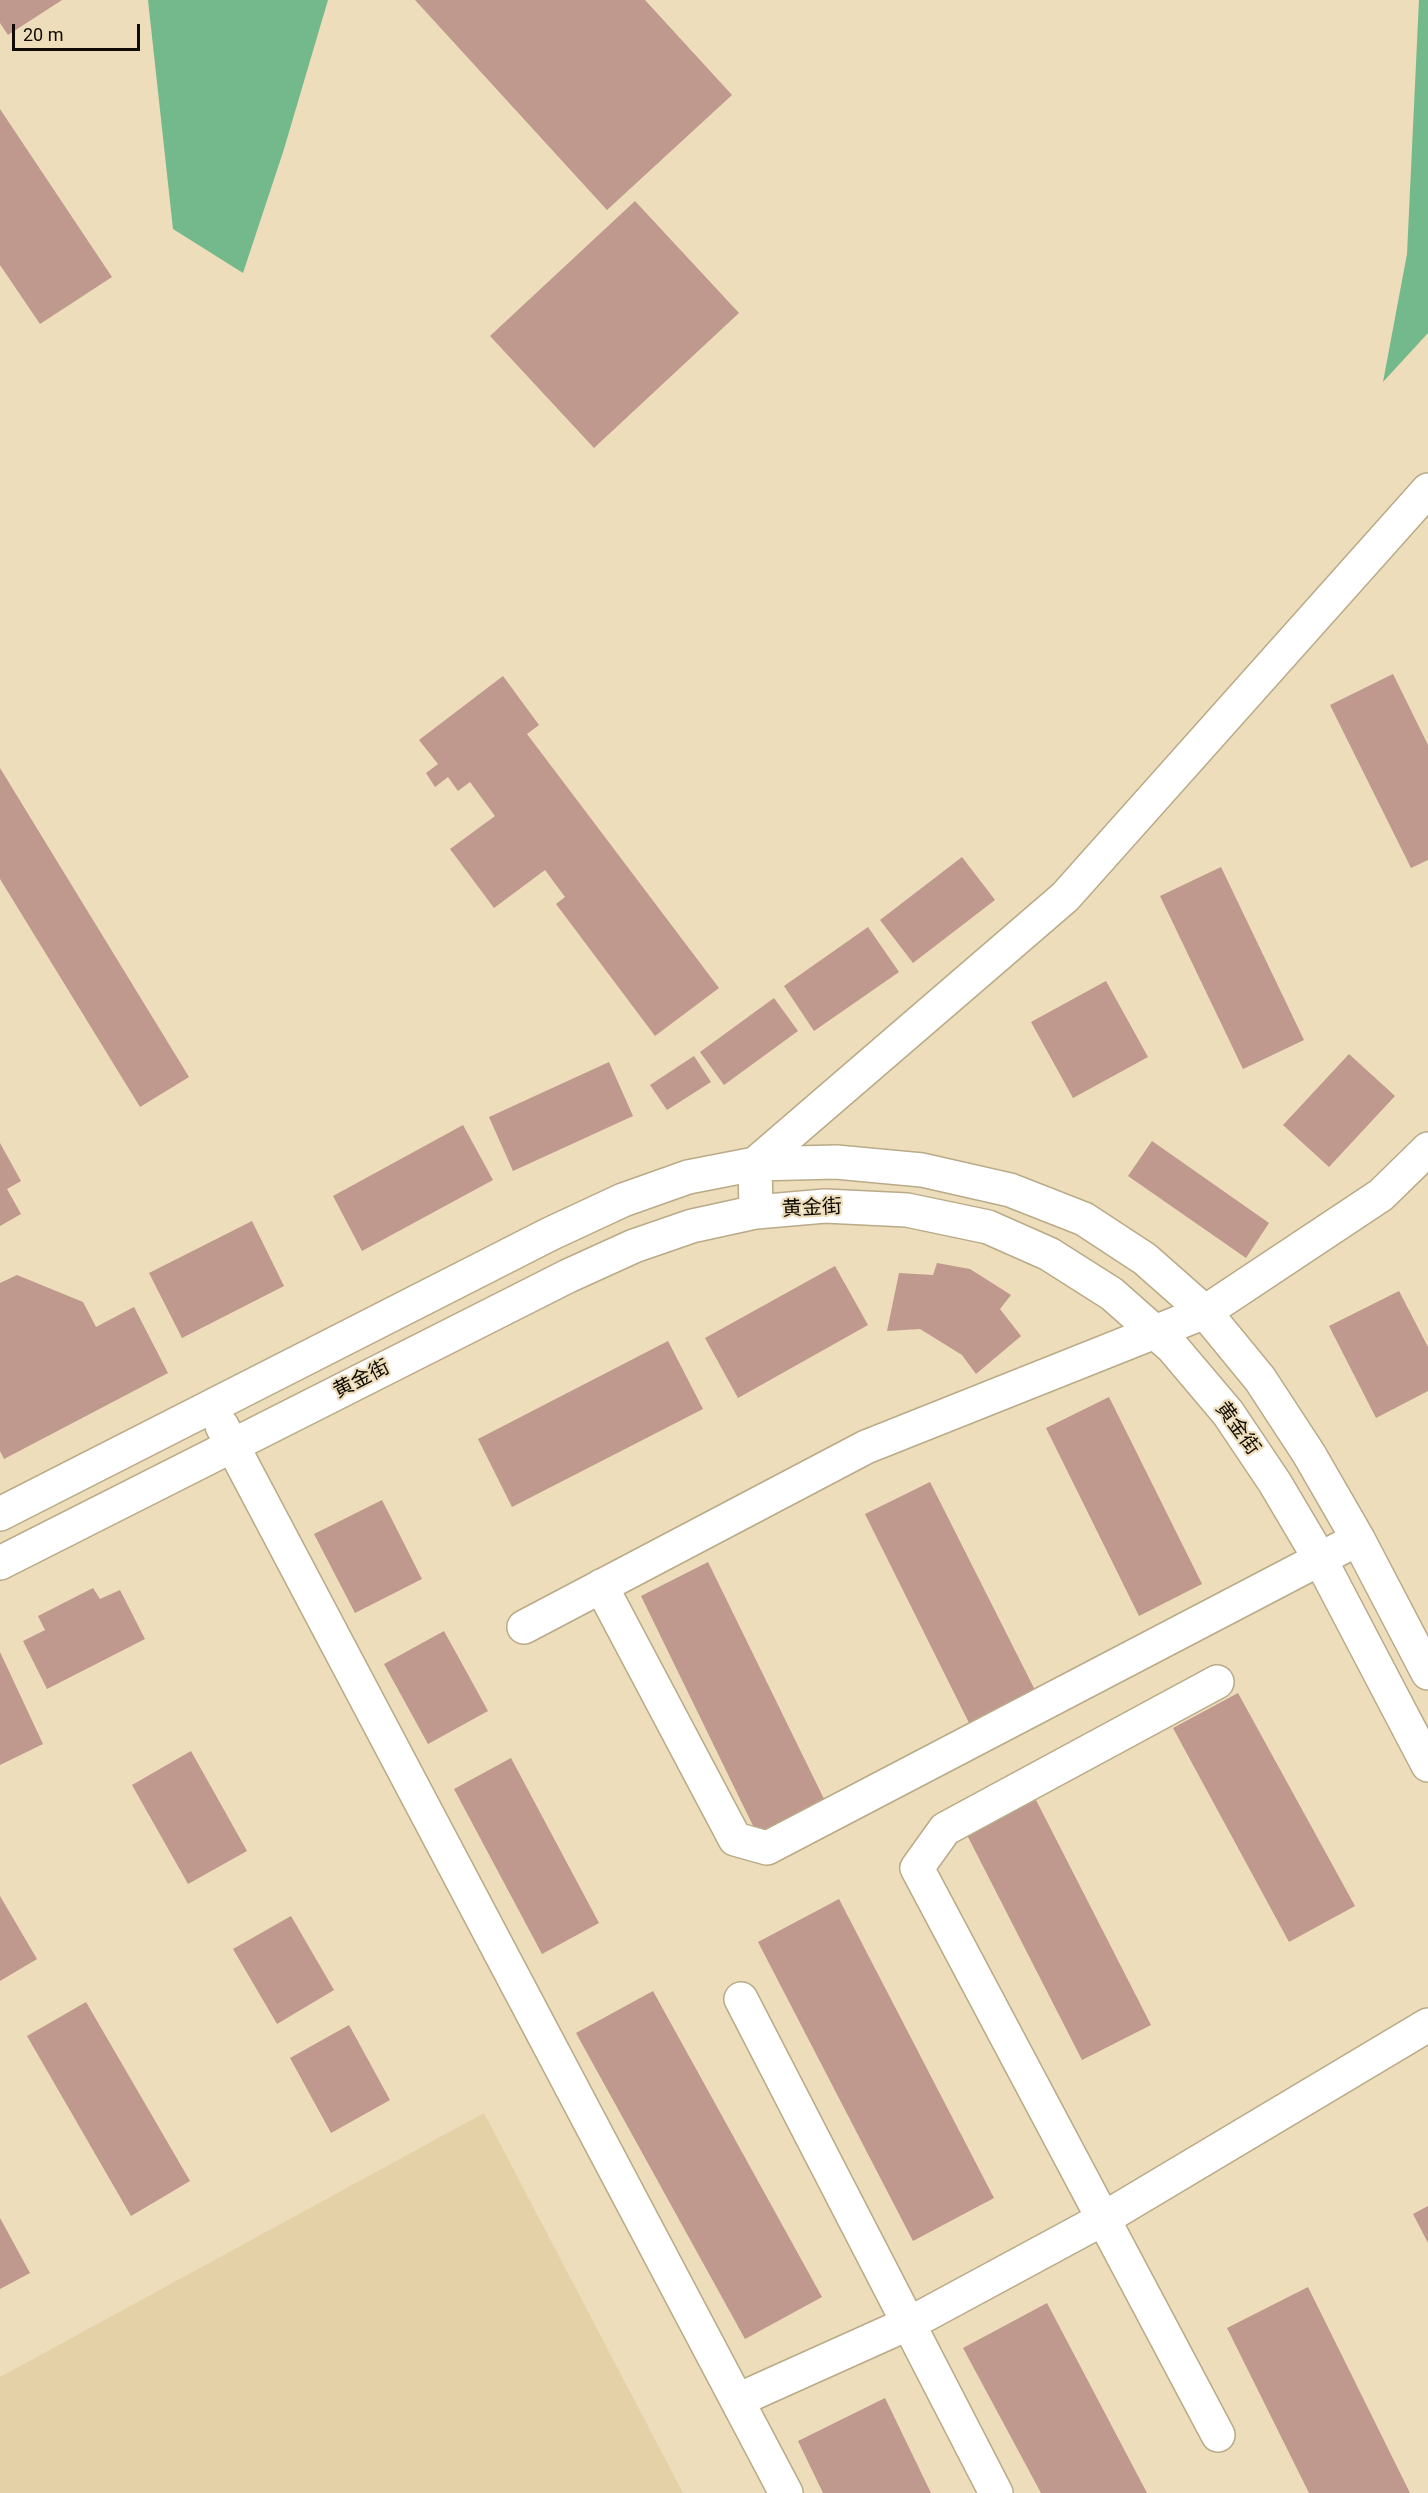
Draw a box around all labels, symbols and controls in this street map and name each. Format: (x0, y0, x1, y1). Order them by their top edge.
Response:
scale bar (15, 12, 142, 50)
text: 20 m (23, 24, 63, 45)
street label: 黄金街 (781, 1195, 843, 1223)
street label: 黄金街 (330, 1356, 394, 1404)
street label: 黄金街 (1210, 1398, 1264, 1460)

